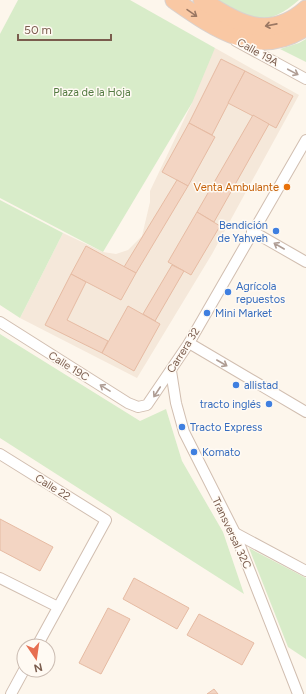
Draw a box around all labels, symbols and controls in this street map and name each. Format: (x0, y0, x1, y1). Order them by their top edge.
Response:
one-way arrow (187, 9, 198, 17)
scale bar (18, 16, 111, 42)
one-way arrow (265, 22, 278, 30)
text: 50 m (24, 23, 52, 37)
street label: Calle 19A (235, 36, 281, 69)
one-way arrow (287, 68, 299, 76)
park label: Plaza de la Hoja (53, 86, 131, 99)
place label: Venta Ambulante (194, 181, 279, 194)
marker: Venta Ambulante (282, 182, 292, 192)
place label: Bendición de Yahveh (217, 219, 268, 245)
marker: Bendición de Yahveh (271, 226, 281, 236)
one-way arrow (273, 242, 285, 250)
place label: Agrícola repuestos (236, 280, 285, 306)
marker: Agrícola repuestos (223, 287, 233, 297)
place label: Mini Market (215, 307, 272, 320)
marker: Mini Market (202, 308, 212, 318)
street label: Carrera 32 (164, 325, 202, 375)
street label: Calle 19C (46, 349, 92, 384)
one-way arrow (216, 359, 228, 367)
place label: allistad (244, 379, 278, 392)
marker: allistad (231, 380, 241, 390)
one-way arrow (99, 384, 111, 392)
one-way arrow (153, 386, 161, 397)
place label: tracto inglés (200, 398, 261, 411)
marker: tracto inglés (264, 399, 274, 409)
place label: Tracto Express (190, 421, 262, 434)
marker: Tracto Express (177, 422, 187, 432)
place label: Komato (202, 446, 240, 459)
marker: Komato (189, 447, 199, 457)
street label: Calle 22 (33, 471, 73, 503)
street label: Transversal 32C (209, 495, 254, 571)
north arrow (16, 638, 56, 678)
text: N (33, 660, 44, 675)

